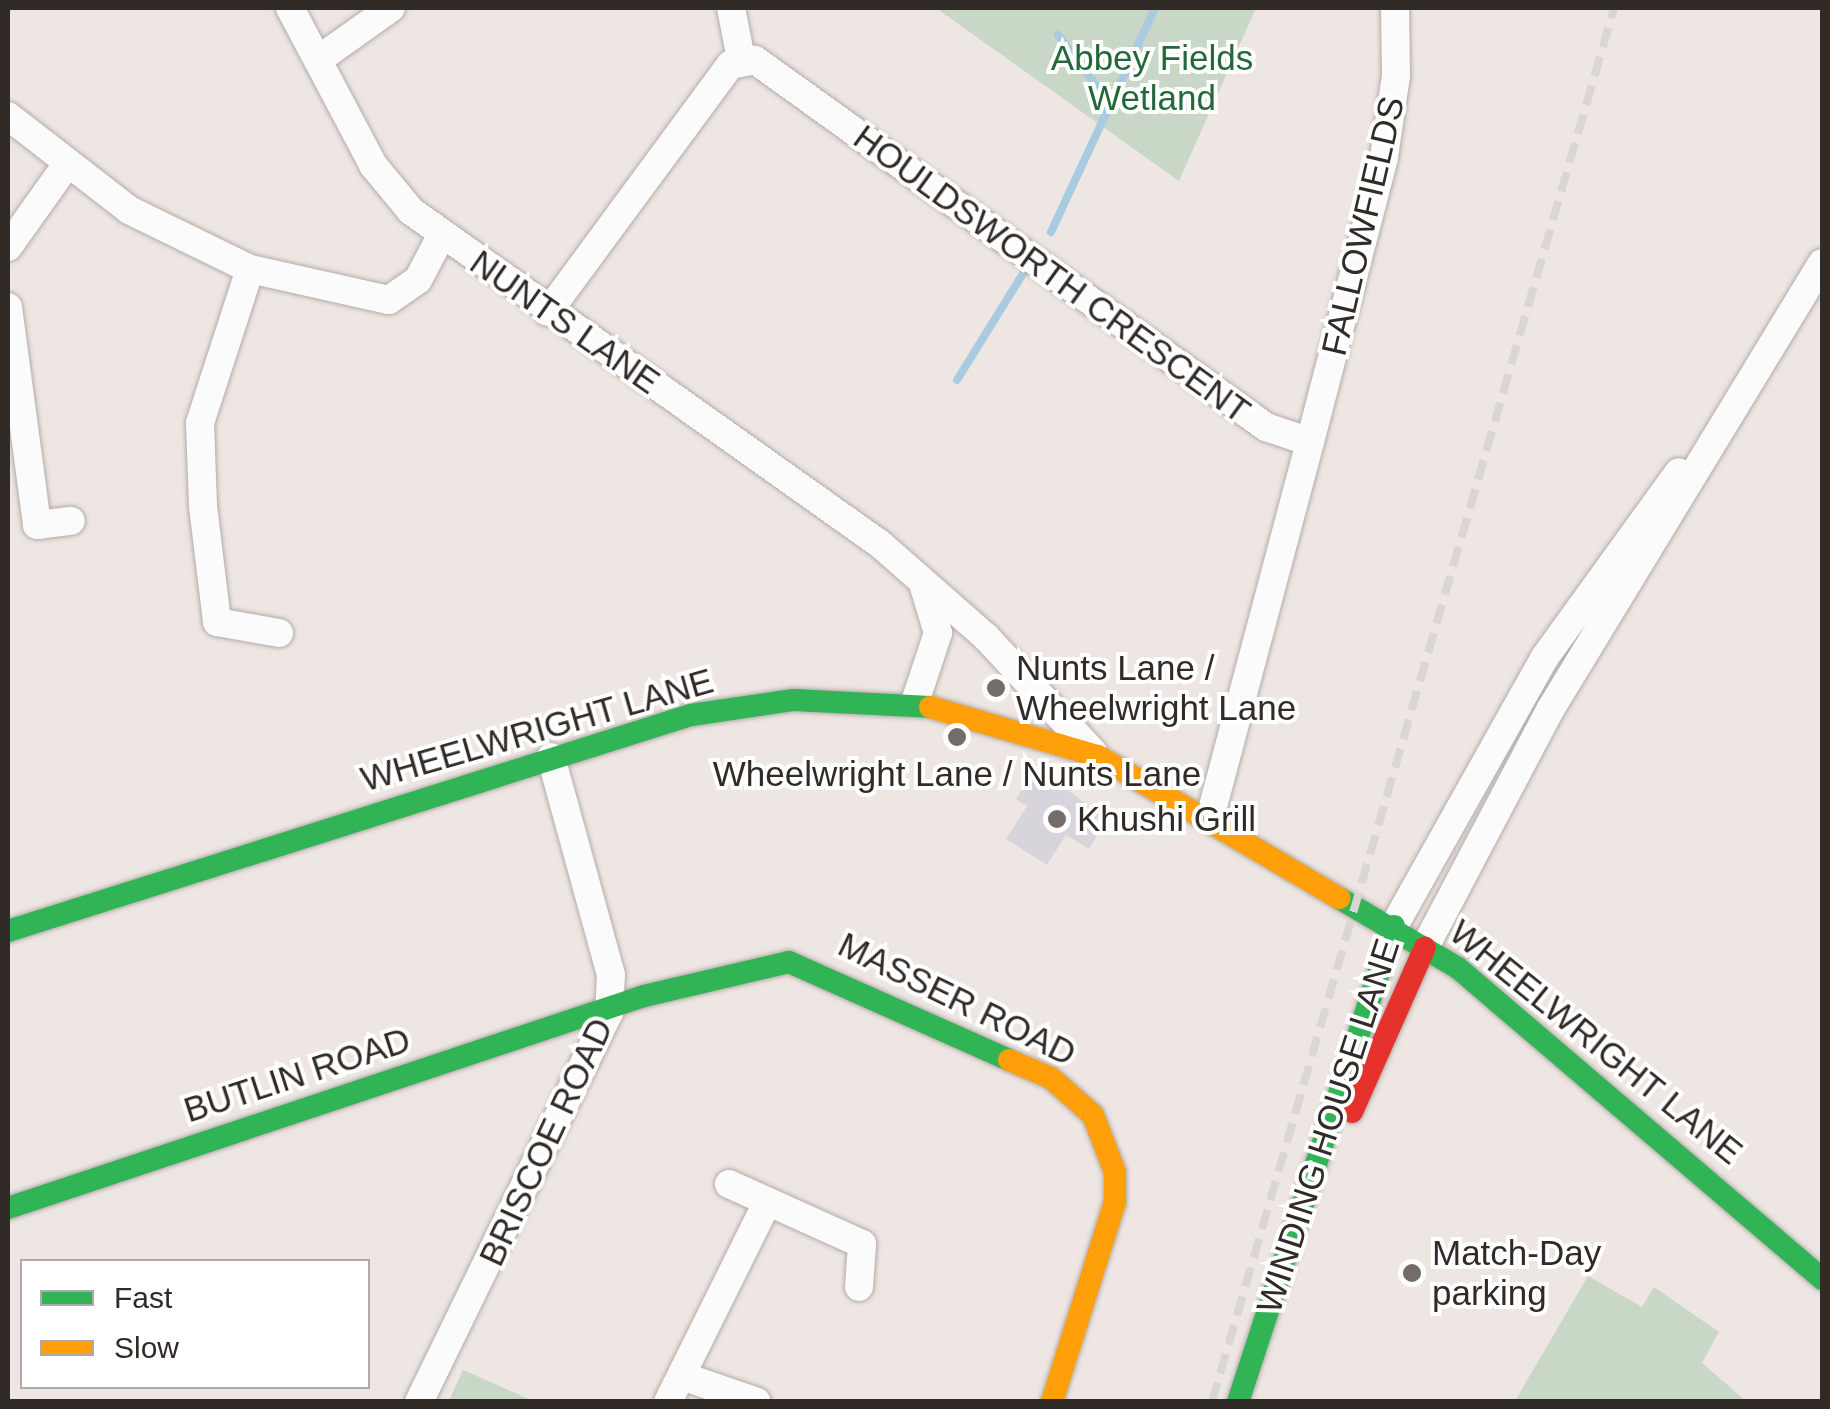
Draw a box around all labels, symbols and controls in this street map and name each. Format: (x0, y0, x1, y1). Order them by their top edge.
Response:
park label: Abbey Fields Wetland (1051, 37, 1253, 119)
street label: FALLOWFIELDS (1313, 92, 1413, 360)
street label: HOULDSWORTH CRESCENT (846, 116, 1258, 432)
street label: NUNTS LANE (462, 241, 668, 403)
place label: Nunts Lane / Wheelwright Lane (1016, 647, 1296, 729)
street label: WHEELWRIGHT LANE (356, 660, 718, 800)
marker: Nunts Lane / Wheelwright Lane (985, 677, 1007, 699)
marker: Wheelwright Lane / Nunts Lane (946, 726, 968, 748)
place label: Wheelwright Lane / Nunts Lane (713, 753, 1201, 795)
place label: Khushi Grill (1077, 798, 1256, 840)
marker: Khushi Grill (1046, 808, 1068, 830)
street label: WHEELWRIGHT LANE (1441, 911, 1751, 1173)
street label: MASSER ROAD (832, 923, 1082, 1075)
street label: WINDING HOUSE LANE (1248, 934, 1408, 1318)
street label: BRISCOE ROAD (470, 1012, 622, 1272)
street label: BUTLIN ROAD (179, 1019, 415, 1131)
place label: Match-Day parking (1432, 1232, 1601, 1314)
legend (20, 1259, 370, 1389)
marker: Match-Day parking (1401, 1262, 1423, 1284)
text: Fast (114, 1281, 172, 1314)
text: Slow (114, 1331, 179, 1364)

